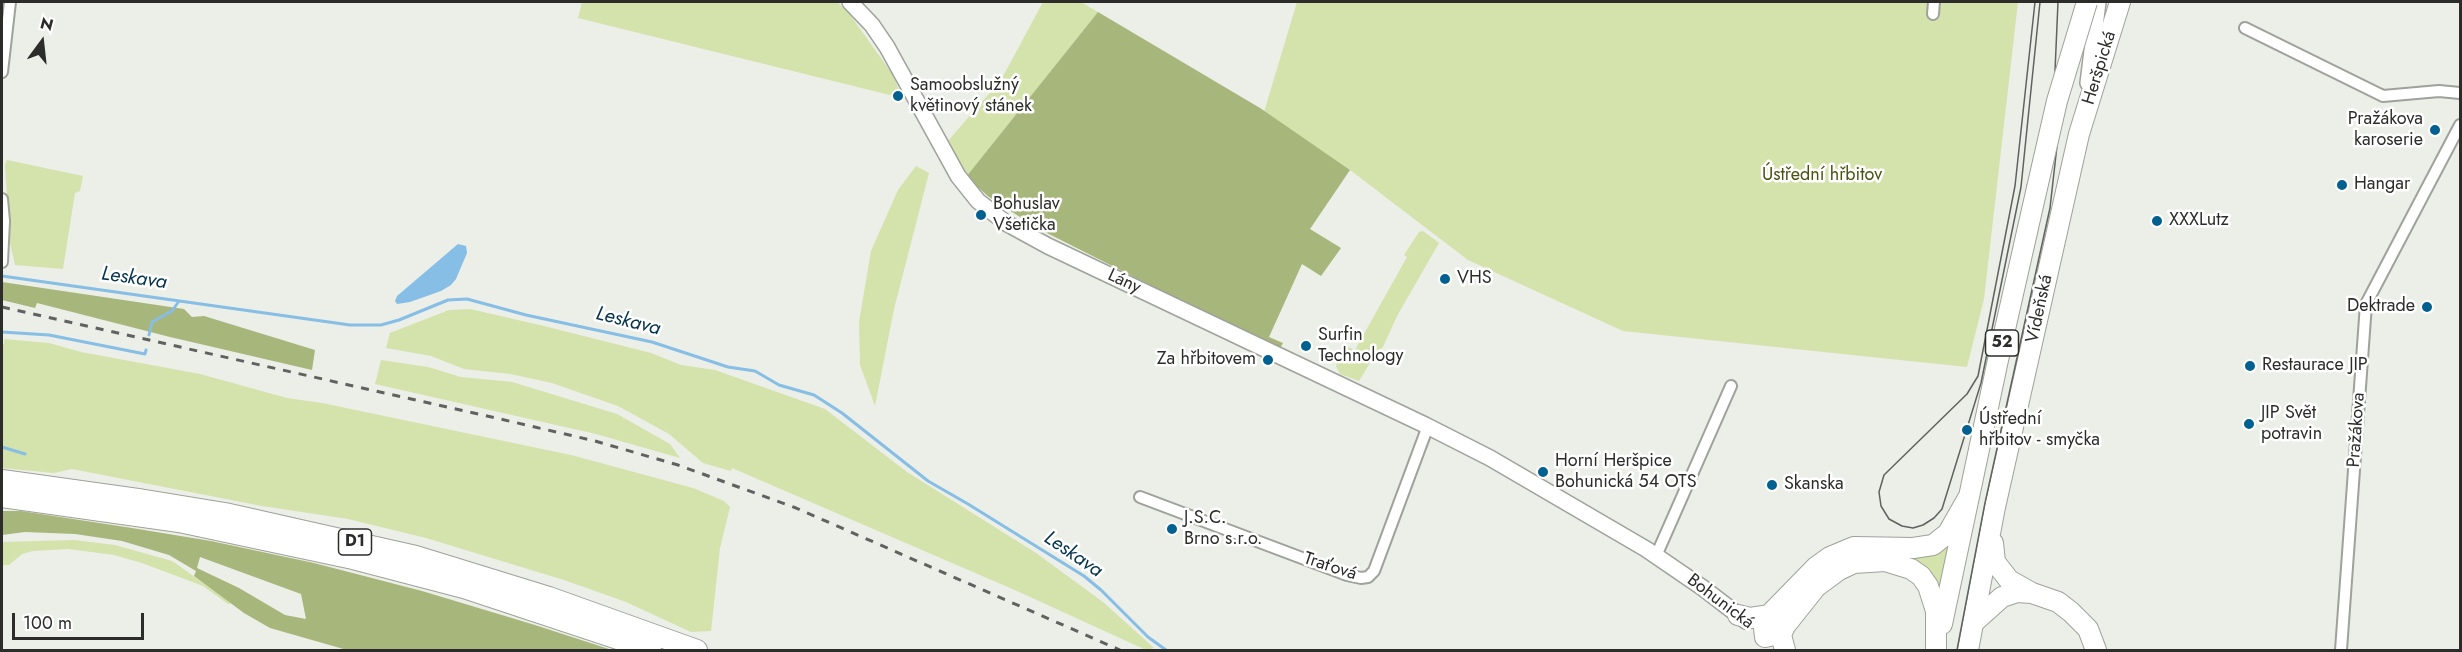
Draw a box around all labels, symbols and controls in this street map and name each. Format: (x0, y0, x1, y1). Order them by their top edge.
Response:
text: N (38, 11, 56, 37)
north arrow (12, 12, 72, 72)
street label: Heršpická (2079, 29, 2121, 107)
place label: Samoobslužný květinový stánek (910, 75, 1032, 118)
marker: Samoobslužný květinový stánek (891, 89, 905, 103)
place label: Pražákova karoserie (2348, 109, 2423, 152)
marker: Pražákova karoserie (2428, 123, 2442, 137)
park label: Ústřední hřbitov (1762, 165, 1882, 187)
place label: Hangar (2354, 174, 2410, 196)
marker: Hangar (2335, 178, 2349, 192)
place label: Bohuslav Všetička (993, 194, 1060, 236)
marker: Bohuslav Všetička (974, 208, 988, 222)
place label: XXXLutz (2169, 210, 2229, 232)
marker: XXXLutz (2150, 214, 2164, 228)
water label: Leskava (100, 263, 168, 295)
street label: Lány (1104, 265, 1144, 299)
place label: VHS (1457, 268, 1492, 290)
marker: VHS (1438, 272, 1452, 286)
street label: Vídeňská (2022, 273, 2058, 345)
place label: Dektrade (2347, 296, 2415, 318)
marker: Dektrade (2420, 300, 2434, 314)
water label: Leskava (593, 302, 663, 342)
place label: Surfin Technology (1318, 325, 1403, 368)
road number: 52 (1986, 330, 2018, 356)
marker: Surfin Technology (1299, 339, 1313, 353)
place label: Za hřbitovem (1157, 349, 1256, 371)
marker: Za hřbitovem (1261, 353, 1275, 367)
place label: Restaurace JIP (2262, 355, 2368, 377)
marker: Restaurace JIP (2243, 359, 2257, 373)
street label: Pražákova (2344, 392, 2370, 468)
place label: JIP Svět potravin (2261, 403, 2322, 446)
place label: Ústřední hřbitov - smyčka (1979, 409, 2100, 452)
marker: JIP Svět potravin (2242, 417, 2256, 431)
marker: Ústřední hřbitov - smyčka (1960, 423, 1974, 437)
place label: Horní Heršpice Bohunická 54 OTS (1555, 451, 1697, 494)
marker: Horní Heršpice Bohunická 54 OTS (1536, 465, 1550, 479)
place label: Skanska (1784, 474, 1844, 496)
marker: Skanska (1765, 478, 1779, 492)
place label: J.S.C. Brno s.r.o. (1184, 508, 1262, 550)
marker: J.S.C. Brno s.r.o. (1165, 522, 1179, 536)
water label: Leskava (1039, 527, 1107, 583)
road number: D1 (338, 529, 372, 555)
street label: Traťová (1301, 548, 1359, 586)
street label: Bohunická (1682, 570, 1758, 634)
scale bar (15, 601, 147, 639)
text: 100 m (23, 610, 72, 636)

